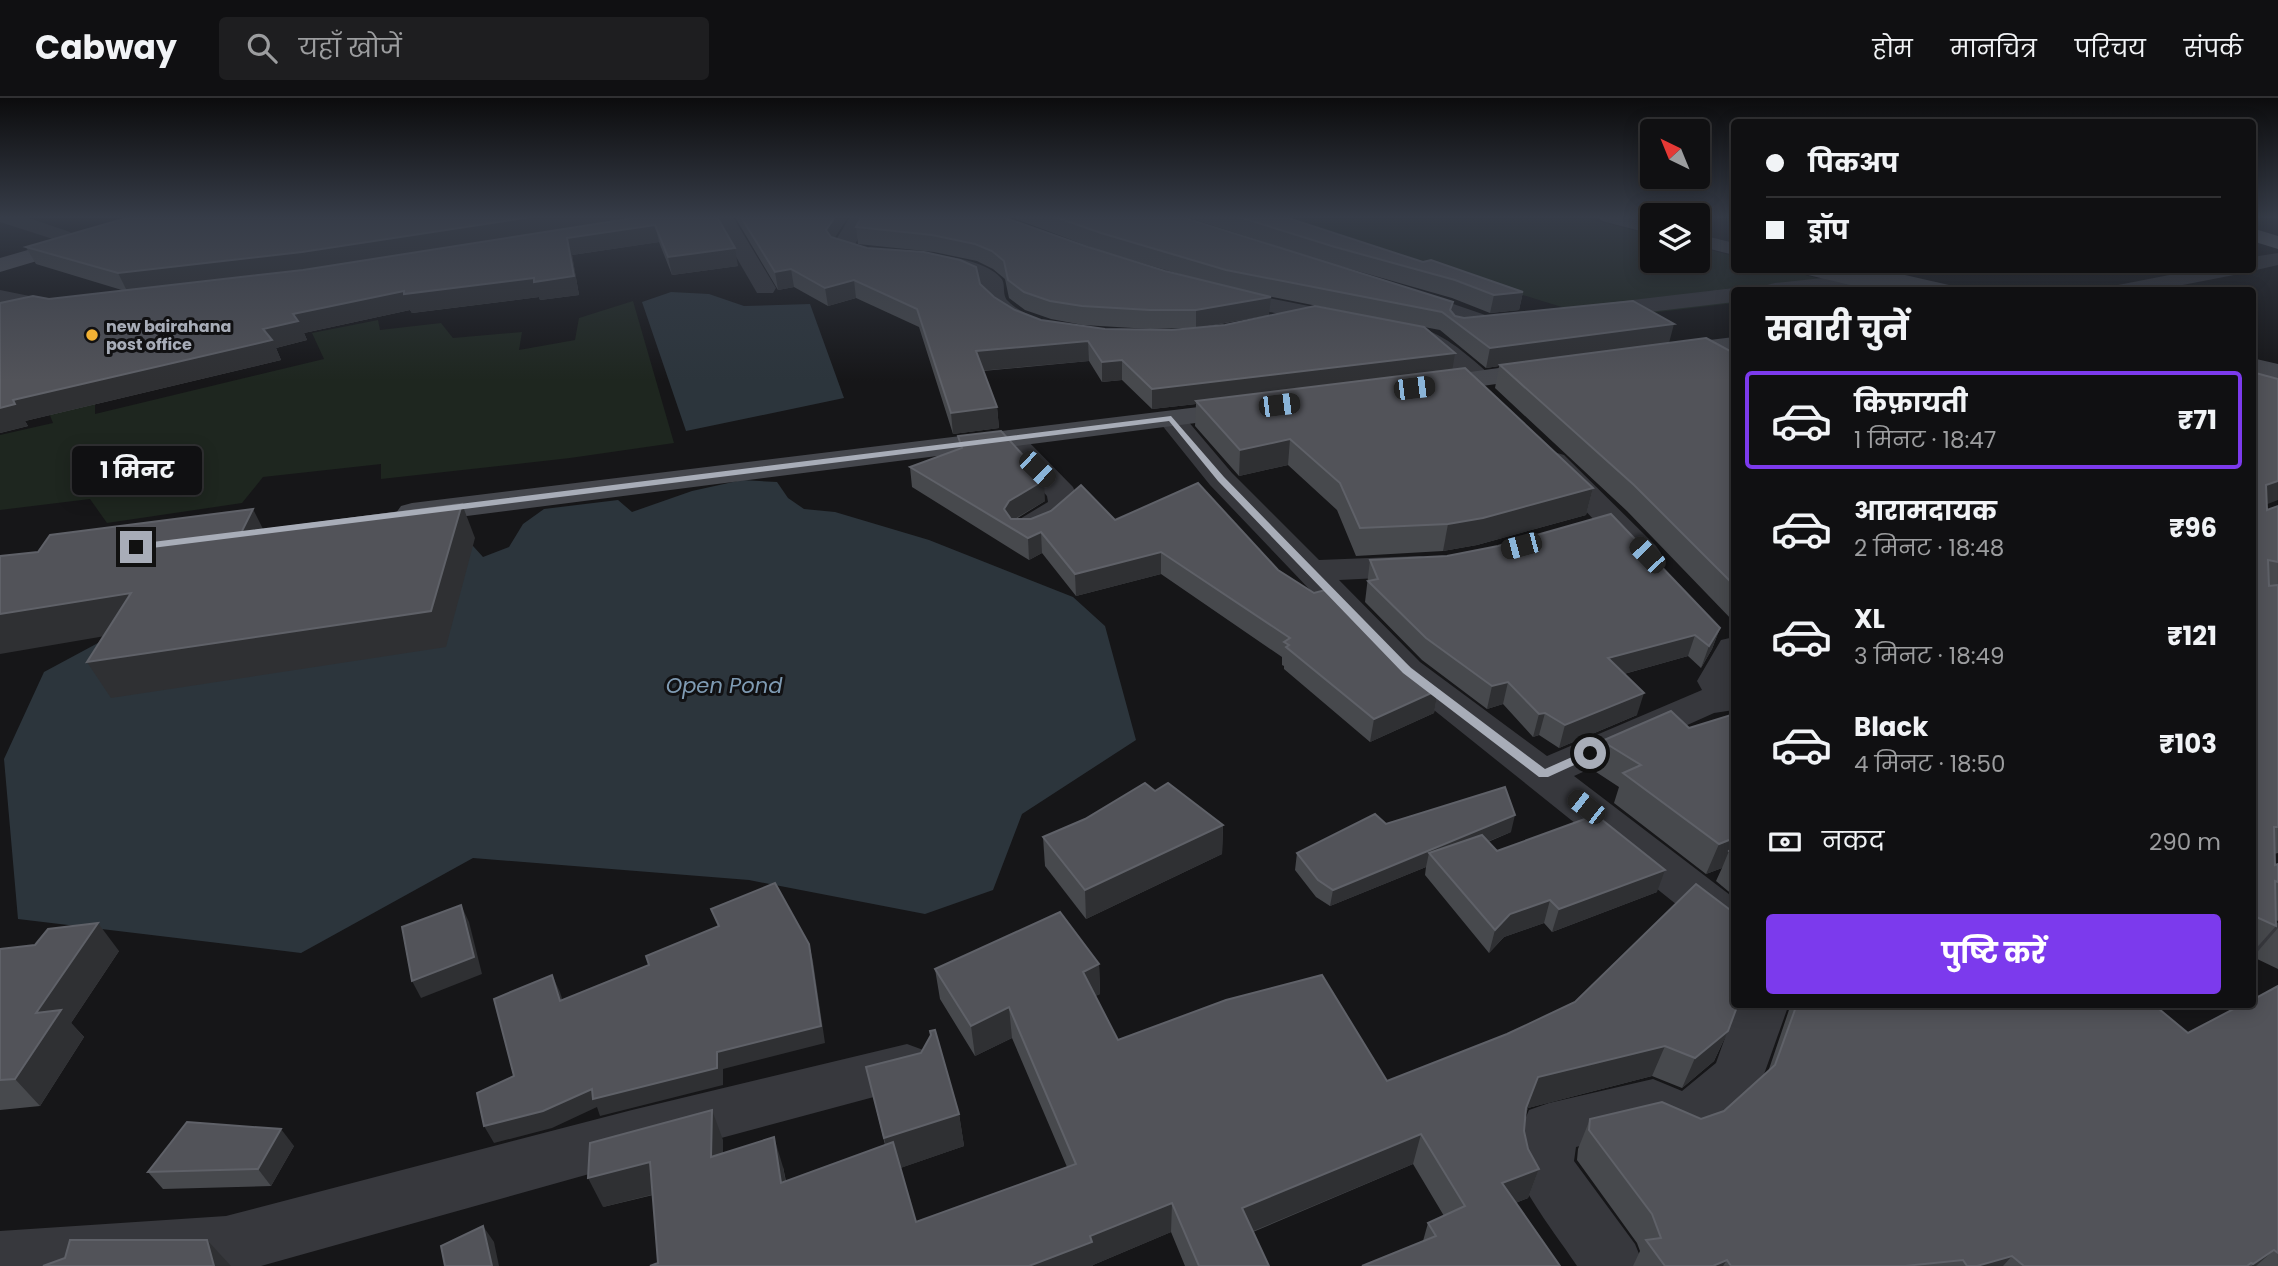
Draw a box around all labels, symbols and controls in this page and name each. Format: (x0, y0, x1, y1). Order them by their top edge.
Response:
search box (219, 17, 709, 80)
text: Cabway (35, 24, 177, 71)
icon: search (243, 29, 281, 67)
text: यहाँ खोजें (299, 30, 402, 66)
text: होम (1873, 32, 1913, 65)
text: मानचित्र (1951, 32, 2037, 65)
text: परिचय (2075, 32, 2146, 65)
text: संपर्क (2184, 32, 2243, 65)
north arrow (1640, 119, 1710, 189)
map controls (1640, 119, 1710, 273)
text: पिकअप (1808, 145, 1898, 181)
button: layers (1640, 203, 1710, 273)
text: ड्रॉप (1808, 212, 1849, 248)
text: सवारी चुनें (1766, 306, 1908, 351)
place label: new bairahana post office (106, 315, 231, 356)
marker: new bairahana post office (84, 327, 100, 343)
car (1392, 375, 1437, 401)
text: किफ़ायती (1854, 385, 1968, 421)
icon: car (1770, 389, 1833, 452)
car (1257, 392, 1302, 418)
text: ₹71 (2178, 402, 2217, 438)
text: 1 मिनट · 18:47 (1854, 424, 1996, 456)
callout: 1 मिनट (71, 446, 201, 494)
car (1015, 447, 1060, 491)
text: 1 मिनट (100, 454, 174, 486)
text: आरामदायक (1854, 493, 1997, 529)
icon: car (1770, 497, 1833, 560)
text: ₹96 (2169, 510, 2217, 546)
car (1498, 530, 1545, 562)
route end (120, 531, 152, 563)
text: 2 मिनट · 18:48 (1854, 532, 2004, 564)
car (1625, 533, 1670, 577)
text: XL (1854, 601, 1885, 637)
icon: car (1770, 605, 1833, 668)
text: ₹121 (2167, 618, 2217, 654)
text: 3 मिनट · 18:49 (1854, 640, 2005, 672)
water label: Open Pond (666, 671, 783, 700)
text: Black (1854, 709, 1928, 745)
icon: car (1770, 713, 1833, 776)
text: ₹103 (2159, 726, 2217, 762)
route start (1574, 737, 1606, 769)
text: 4 मिनट · 18:50 (1854, 748, 2005, 780)
car (1563, 786, 1610, 828)
icon: cash (1766, 823, 1804, 861)
text: नकद (1822, 823, 1884, 859)
text: 290 m (2149, 826, 2221, 858)
button: पुष्टि करें (1766, 914, 2221, 994)

